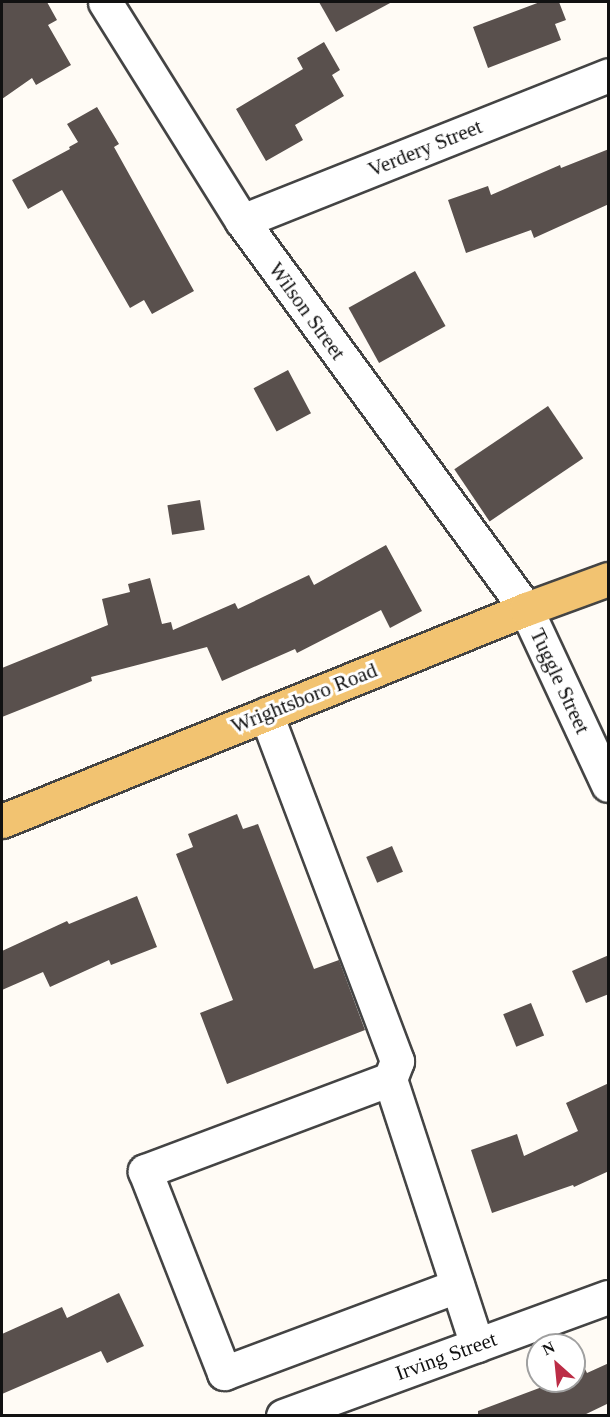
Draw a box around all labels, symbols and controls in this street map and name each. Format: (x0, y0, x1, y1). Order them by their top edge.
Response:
street label: Verdery Street (364, 114, 486, 182)
street label: Wilson Street (263, 257, 351, 365)
street label: Tuggle Street (525, 624, 595, 738)
street label: Wrightsboro Road (227, 657, 381, 739)
street label: Irving Street (392, 1326, 500, 1386)
north arrow (526, 1333, 586, 1393)
text: N (539, 1338, 558, 1358)

